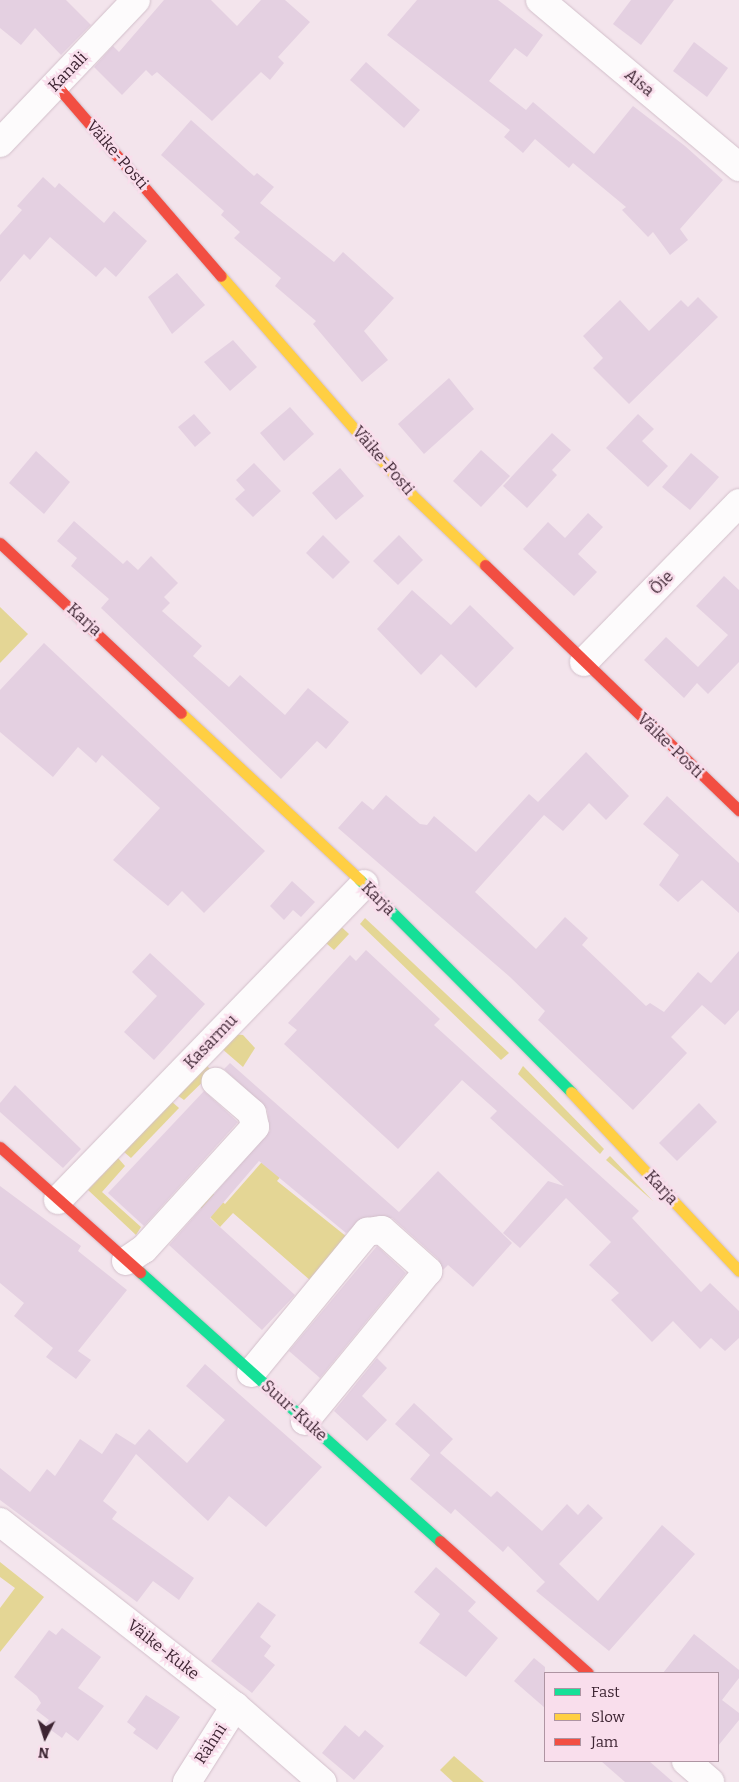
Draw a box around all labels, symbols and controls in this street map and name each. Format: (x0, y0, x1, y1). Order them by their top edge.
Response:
street label: Kanali (45, 48, 91, 96)
street label: Aisa (620, 65, 658, 101)
street label: Väike-Posti (82, 117, 152, 193)
street label: Väike-Posti (348, 423, 418, 499)
street label: Õie (646, 567, 678, 599)
street label: Karja (63, 600, 105, 640)
street label: Väike-Posti (633, 710, 707, 782)
street label: Karja (357, 878, 399, 920)
street label: Kasarmu (181, 1011, 241, 1073)
street label: Karja (640, 1167, 682, 1209)
street label: Suur-Kuke (257, 1377, 331, 1445)
street label: Väike-Kuke (123, 1616, 203, 1684)
legend (544, 1672, 719, 1762)
text: Fast (591, 1683, 620, 1701)
text: Slow (591, 1708, 625, 1726)
north arrow (20, 1712, 70, 1762)
street label: Rähni (191, 1720, 231, 1768)
text: Jam (591, 1733, 618, 1751)
text: N (38, 1744, 50, 1761)

